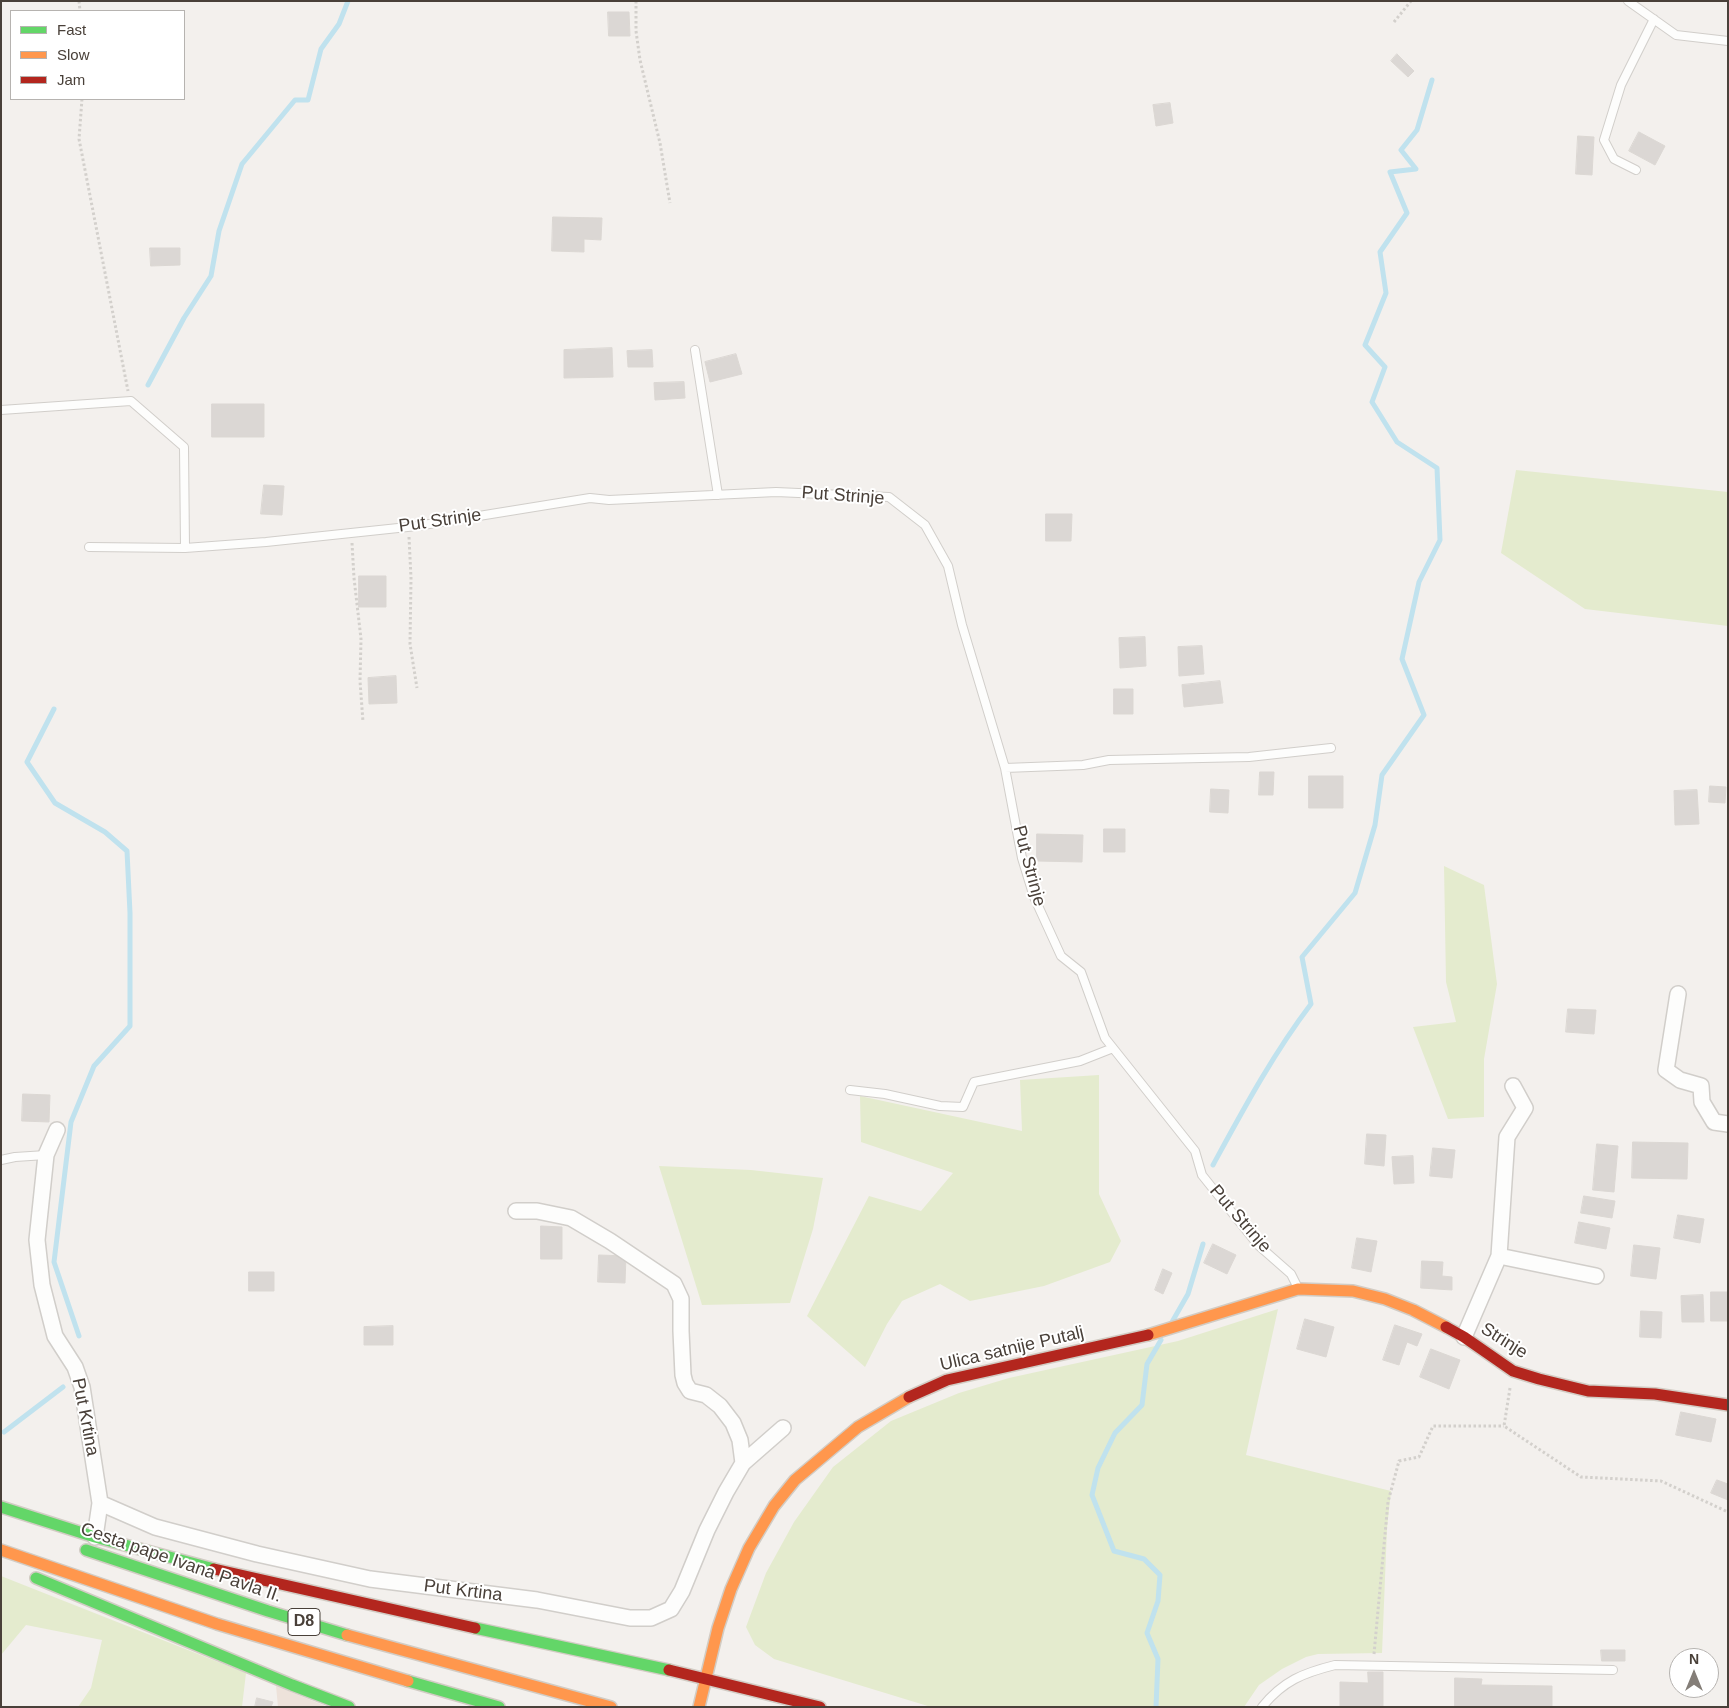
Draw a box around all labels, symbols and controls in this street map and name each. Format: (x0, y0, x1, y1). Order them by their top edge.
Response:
legend (10, 10, 185, 100)
text: Fast (57, 21, 86, 38)
text: Slow (57, 46, 90, 63)
text: Jam (57, 71, 85, 88)
street label: Put Strinje (801, 482, 885, 510)
street label: Put Strinje (397, 505, 483, 537)
street label: Put Strinje (1008, 823, 1050, 909)
street label: Put Strinje (1205, 1181, 1275, 1257)
street label: Strinje (1477, 1318, 1531, 1364)
street label: Ulica satnije Putalj (938, 1322, 1086, 1376)
street label: Put Krtina (67, 1376, 103, 1458)
street label: Cesta pape Ivana Pavla II. (78, 1518, 284, 1608)
street label: Put Krtina (422, 1575, 504, 1607)
road number: D8 (288, 1608, 320, 1635)
north arrow (1669, 1648, 1719, 1698)
text: N (1689, 1651, 1699, 1667)

